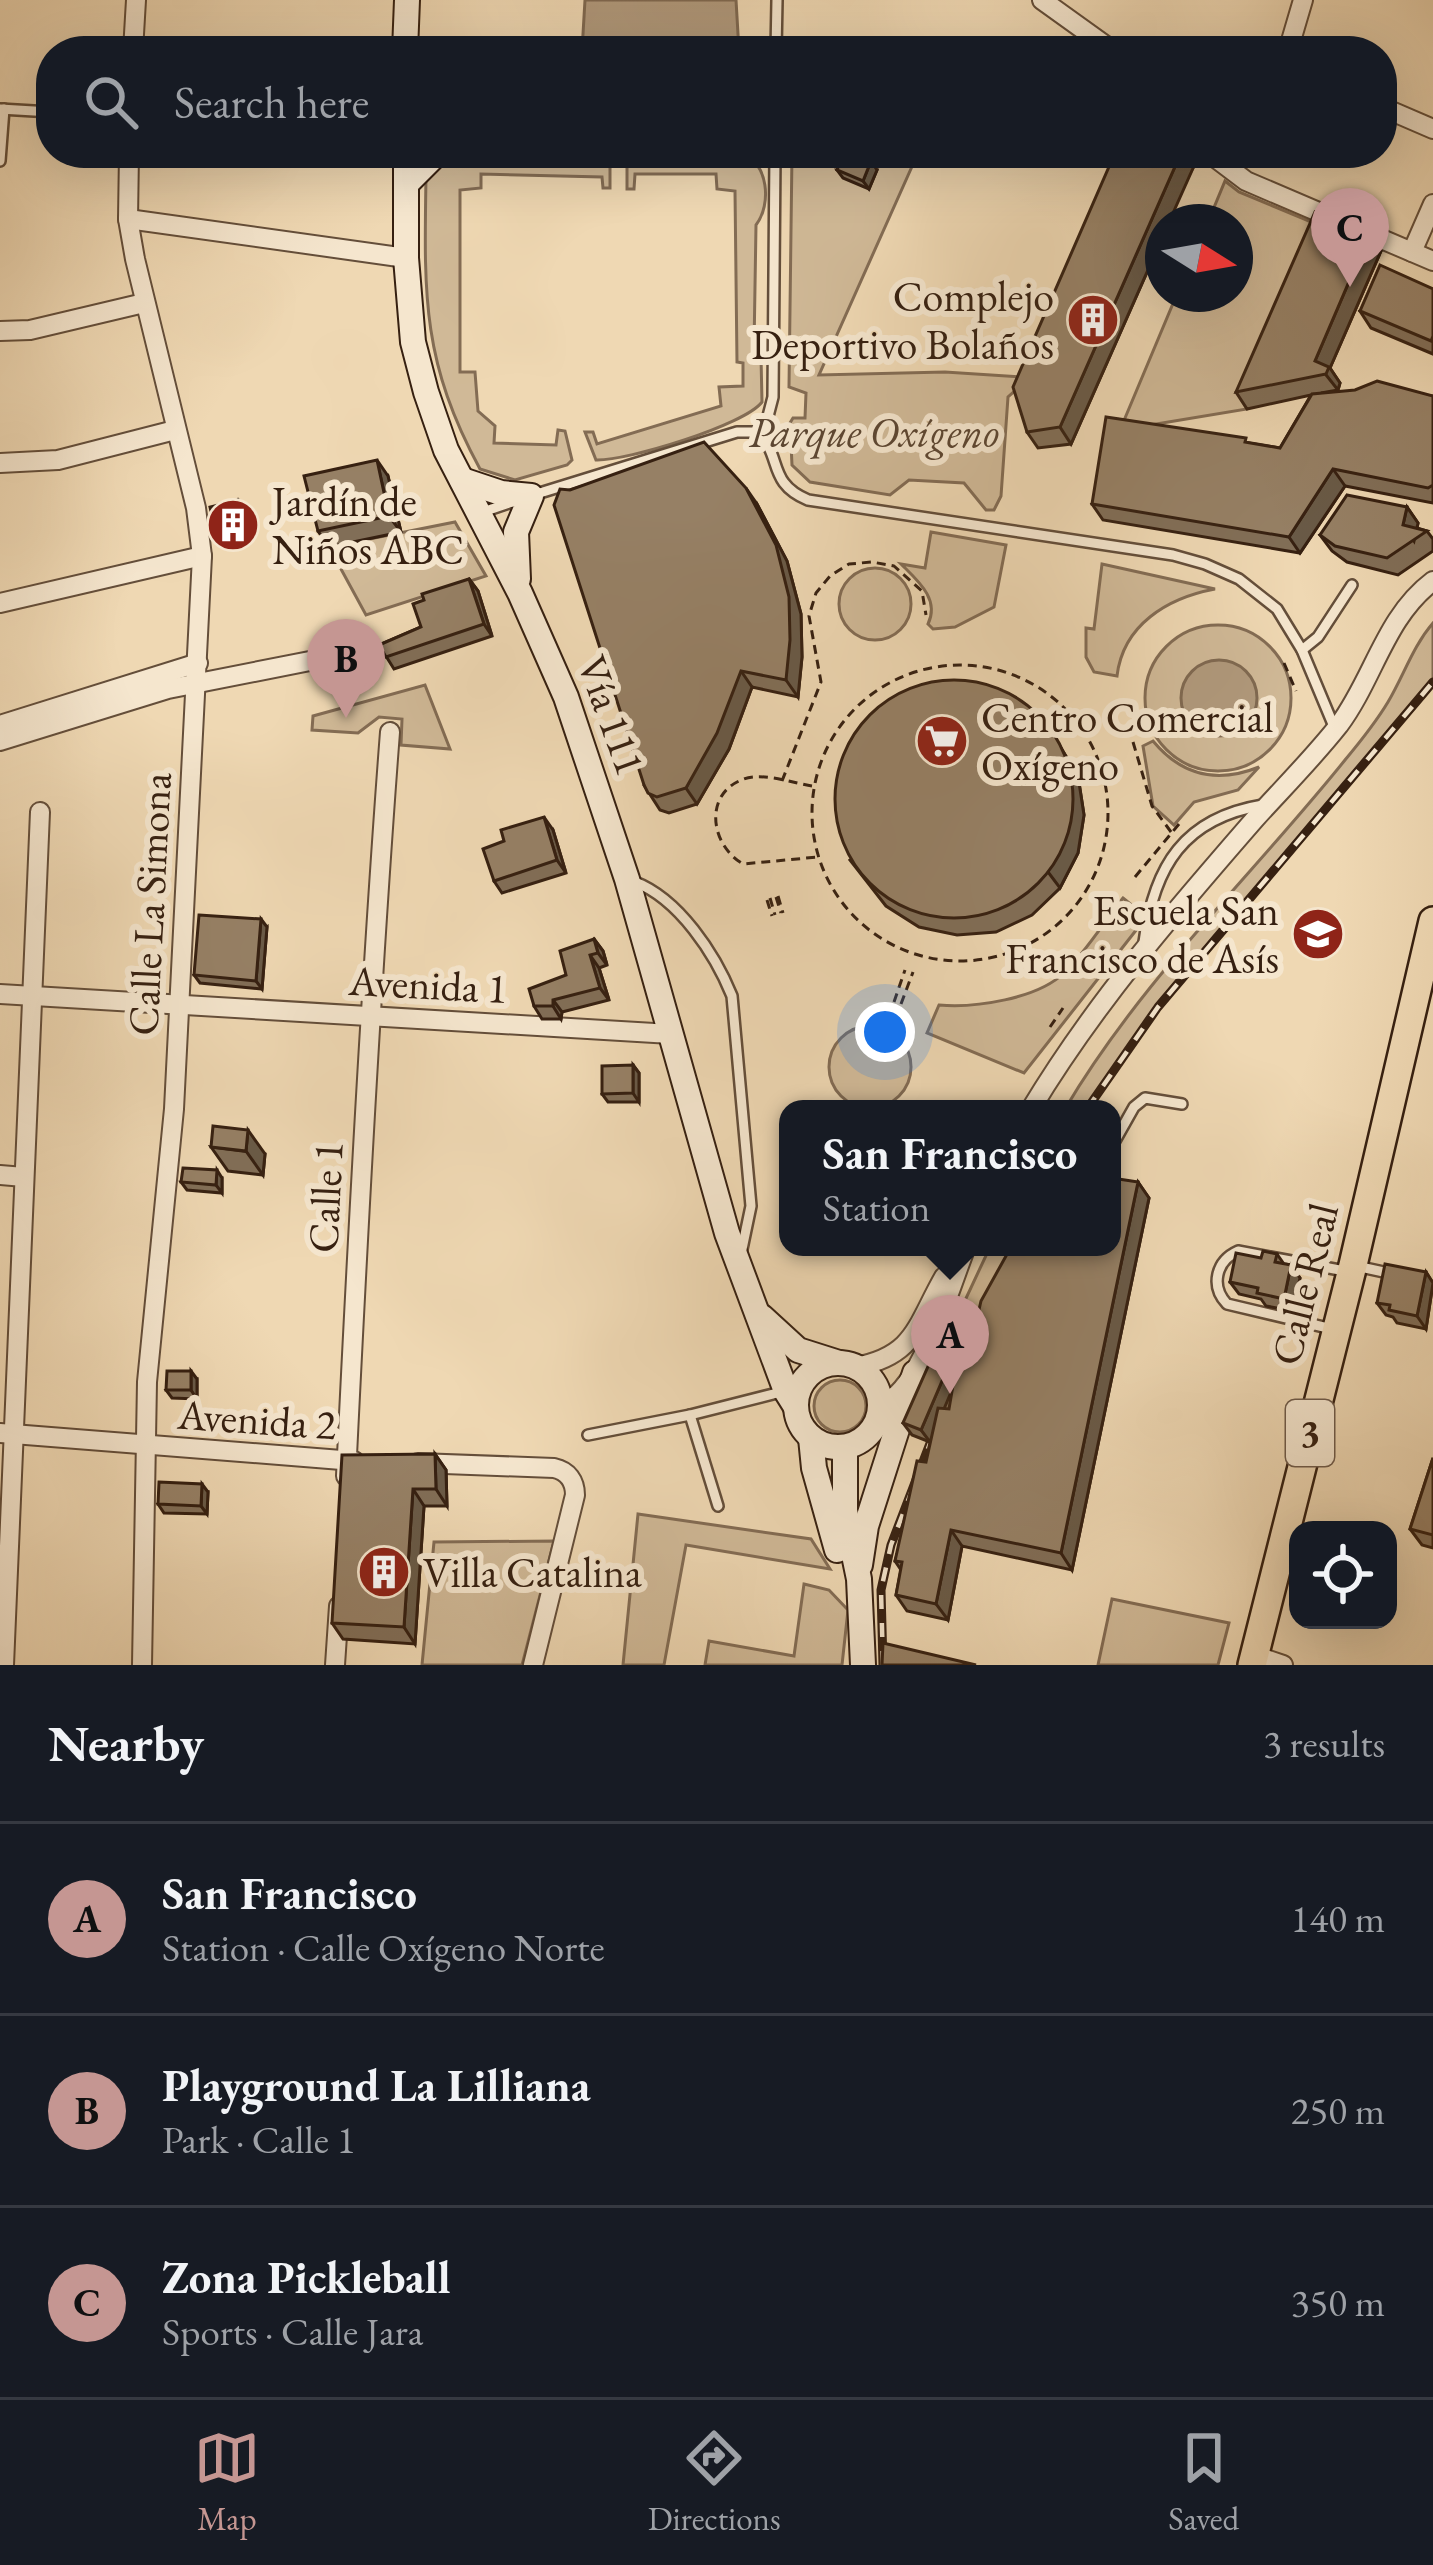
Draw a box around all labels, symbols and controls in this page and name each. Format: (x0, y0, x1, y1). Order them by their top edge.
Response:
search box (36, 36, 1397, 168)
icon: search (78, 69, 144, 135)
text: Search here (174, 73, 369, 131)
pin: C (1311, 188, 1389, 287)
north arrow (1145, 204, 1253, 312)
place label: Complejo Deportivo Bolaños (751, 269, 1054, 372)
building icon: Complejo Deportivo Bolaños (1065, 292, 1121, 348)
park label: Parque Oxígeno (749, 405, 999, 460)
place label: Jardín de Niños ABC (269, 474, 464, 577)
building icon: Jardín de Niños ABC (205, 497, 261, 553)
pin: B (307, 619, 385, 718)
street label: Vía 111 (565, 648, 658, 783)
place label: Centro Comercial Oxígeno (981, 690, 1274, 793)
supermarket icon: Centro Comercial Oxígeno (914, 713, 970, 769)
street label: Calle La Simona (115, 771, 184, 1037)
place label: Escuela San Francisco de Asís (1006, 883, 1279, 986)
school or university icon: Escuela San Francisco de Asís (1290, 906, 1346, 962)
street label: Avenida 1 (346, 953, 509, 1016)
your location (855, 1002, 915, 1062)
popup (779, 1100, 1121, 1256)
text: San Francisco (823, 1124, 1077, 1182)
street label: Calle 1 (295, 1140, 356, 1254)
text: Station (823, 1182, 930, 1233)
street label: Calle Real (1258, 1198, 1351, 1371)
pin: A (911, 1295, 989, 1394)
street label: Avenida 2 (175, 1386, 338, 1452)
road number: 3 (1286, 1400, 1334, 1466)
map controls (1289, 1521, 1397, 1629)
button: locate (1289, 1521, 1397, 1629)
building icon: Villa Catalina (356, 1544, 412, 1600)
place label: Villa Catalina (423, 1545, 642, 1600)
text: Nearby (48, 1710, 204, 1776)
text: 3 results (1263, 1718, 1385, 1769)
text: San Francisco (162, 1864, 417, 1922)
text: A (73, 1893, 101, 1944)
text: 140 m (1291, 1893, 1385, 1944)
text: Station · Calle Oxígeno Norte (162, 1922, 605, 1973)
text: Playground La Lilliana (162, 2056, 590, 2114)
text: B (75, 2085, 99, 2136)
text: 250 m (1291, 2085, 1385, 2136)
text: Park · Calle 1 (162, 2114, 356, 2165)
text: Zona Pickleball (162, 2248, 450, 2306)
text: C (73, 2277, 101, 2328)
text: 350 m (1291, 2277, 1385, 2328)
text: Sports · Calle Jara (162, 2306, 423, 2357)
tab: Map (194, 2425, 260, 2540)
tab: Directions (648, 2425, 781, 2540)
tab: Saved (1168, 2425, 1239, 2540)

